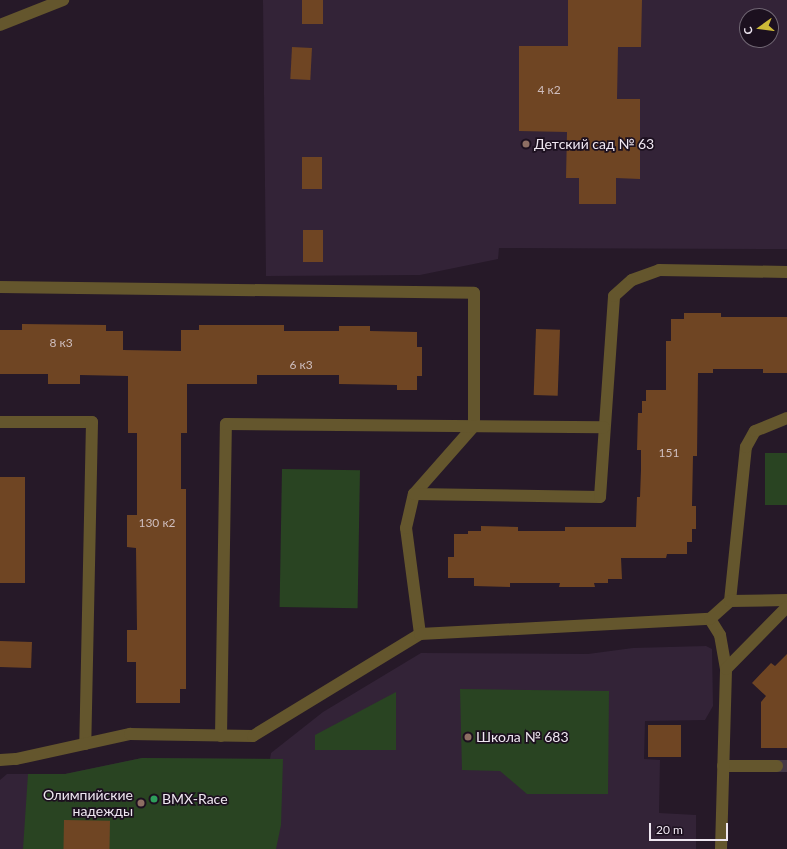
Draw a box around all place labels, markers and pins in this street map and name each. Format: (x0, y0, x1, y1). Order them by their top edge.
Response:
place label: Детский сад № 63 (534, 136, 654, 152)
marker: Детский сад № 63 (521, 139, 531, 149)
place label: Школа № 683 (476, 729, 569, 745)
marker: Школа № 683 (463, 732, 473, 742)
place label: Олимпийские надежды (43, 787, 133, 820)
place label: BMX-Race (162, 791, 228, 807)
marker: BMX-Race (149, 794, 159, 804)
marker: Олимпийские надежды (136, 798, 146, 808)

